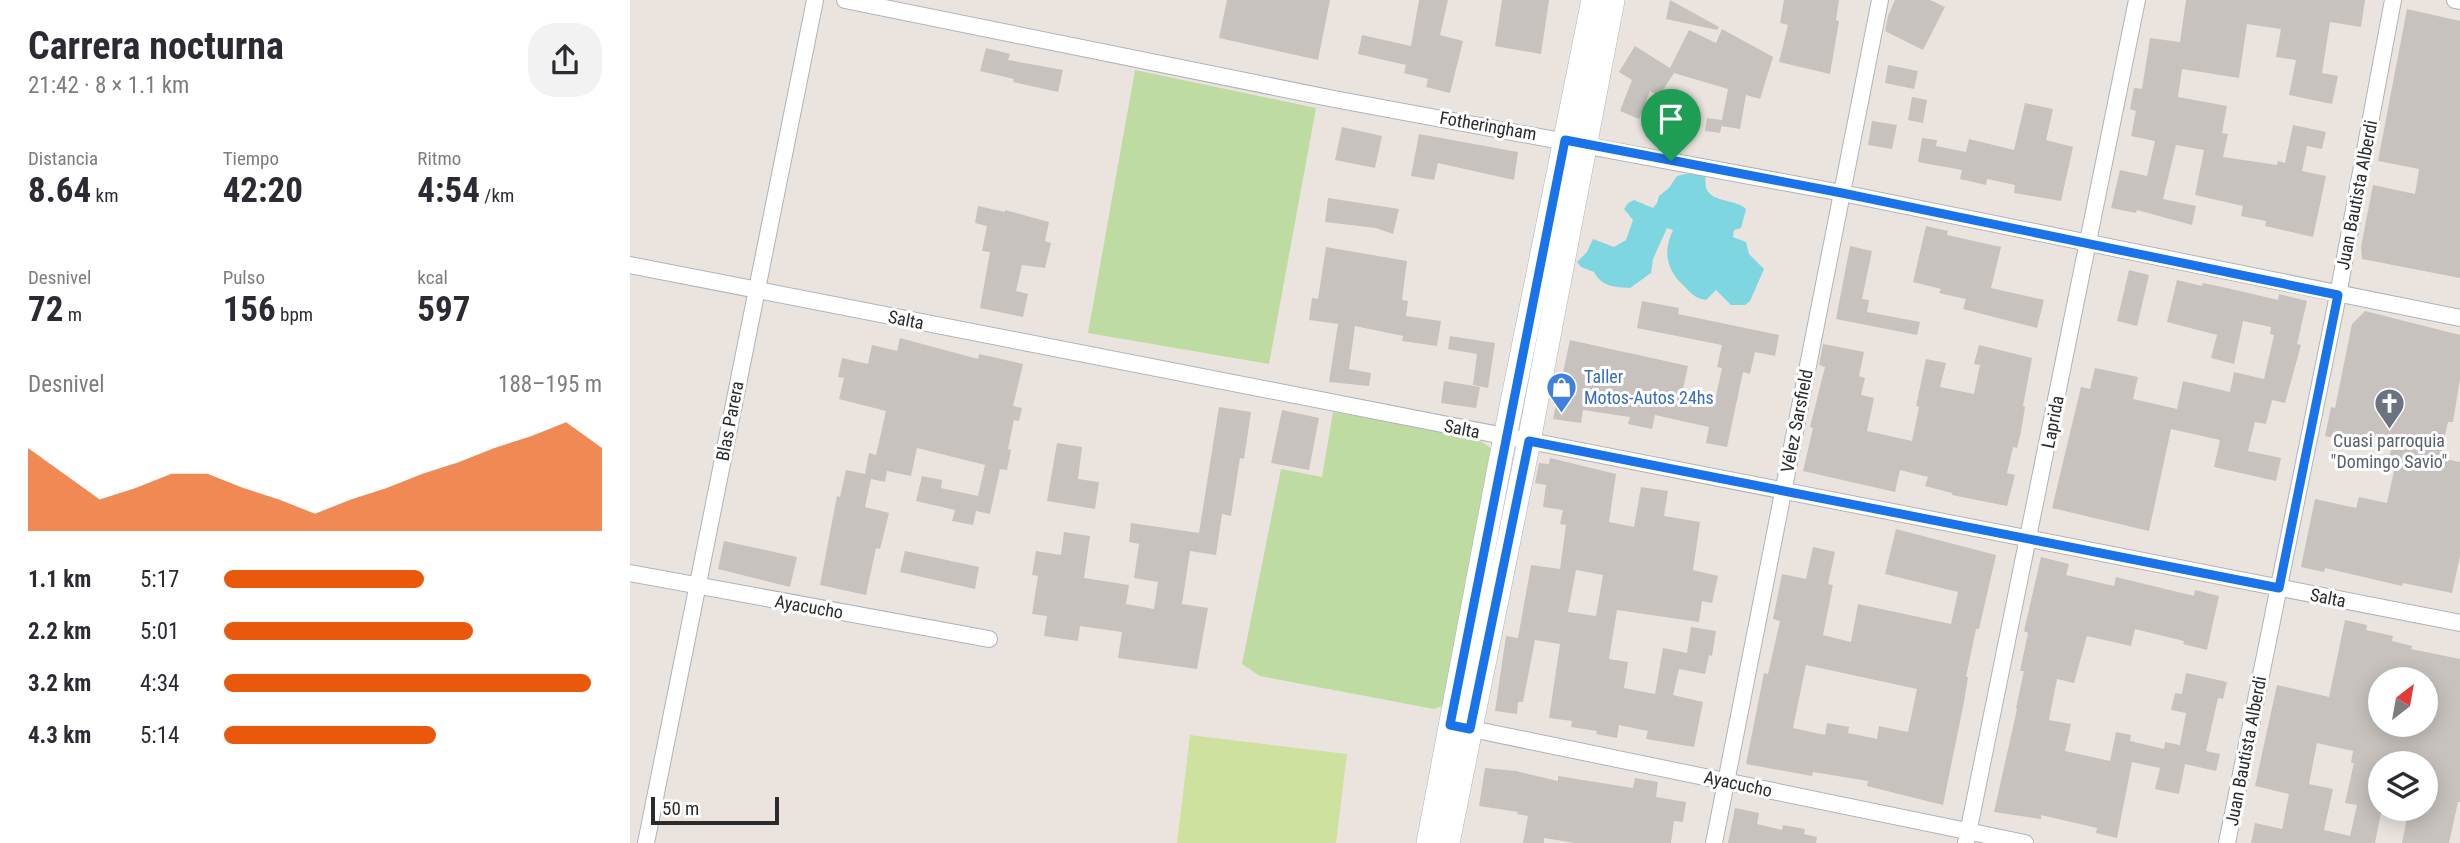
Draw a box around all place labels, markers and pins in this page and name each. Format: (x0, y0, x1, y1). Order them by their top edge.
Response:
pin (1641, 89, 1701, 161)
place label: Taller Motos-Autos 24hs (1584, 366, 1714, 408)
shop icon: Taller Motos-Autos 24hs (1544, 370, 1578, 414)
church icon: Cuasi parroquia "Domingo Savio" (2372, 386, 2406, 430)
place label: Cuasi parroquia "Domingo Savio" (2331, 430, 2447, 472)

